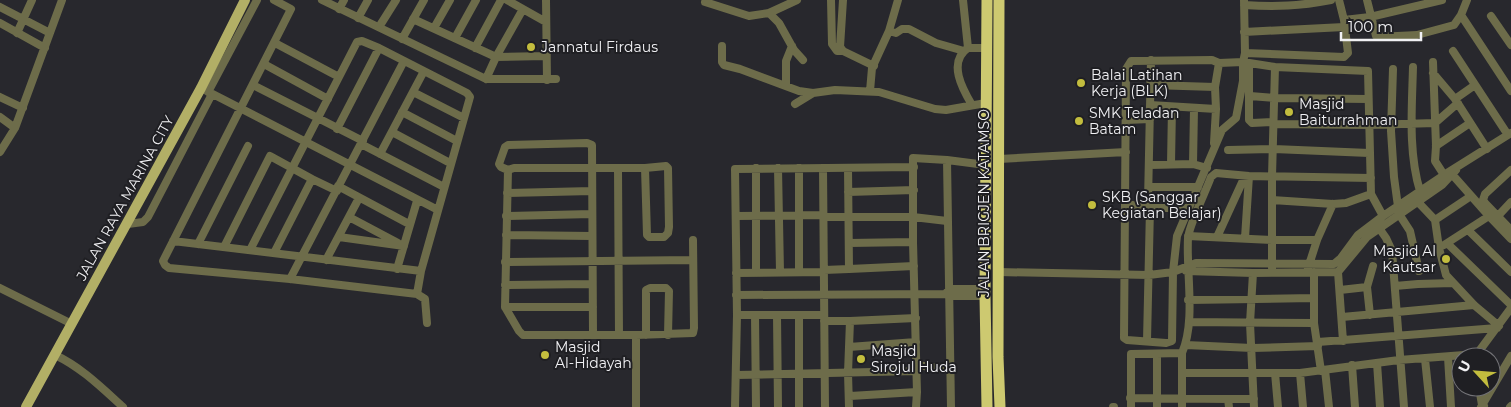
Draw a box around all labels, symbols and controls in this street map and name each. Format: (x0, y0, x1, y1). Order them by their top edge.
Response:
scale bar (1341, 10, 1421, 42)
text: 100 m (1348, 17, 1393, 36)
place label: Jannatul Firdaus (540, 38, 658, 56)
marker: Jannatul Firdaus (525, 41, 537, 53)
place label: Balai Latihan Kerja (BLK) (1091, 66, 1182, 100)
marker: Balai Latihan Kerja (BLK) (1075, 77, 1087, 89)
place label: Masjid Baiturrahman (1299, 95, 1397, 129)
place label: SMK Teladan Batam (1089, 104, 1180, 138)
marker: Masjid Baiturrahman (1283, 106, 1295, 118)
street label: JALAN BRIGJEN KATAMSO (975, 109, 993, 298)
street label: JALAN RAYA MARINA CITY (72, 112, 178, 284)
marker: SMK Teladan Batam (1073, 115, 1085, 127)
place label: SKB (Sanggar Kegiatan Belajar) (1102, 188, 1222, 222)
marker: SKB (Sanggar Kegiatan Belajar) (1086, 199, 1098, 211)
place label: Masjid Al Kautsar (1373, 242, 1436, 276)
marker: Masjid Al Kautsar (1440, 253, 1452, 265)
place label: Masjid Al-Hidayah (555, 338, 632, 372)
place label: Masjid Sirojul Huda (871, 342, 957, 376)
north arrow (1451, 347, 1501, 397)
marker: Masjid Al-Hidayah (539, 349, 551, 361)
marker: Masjid Sirojul Huda (855, 353, 867, 365)
text: U (1454, 357, 1475, 375)

